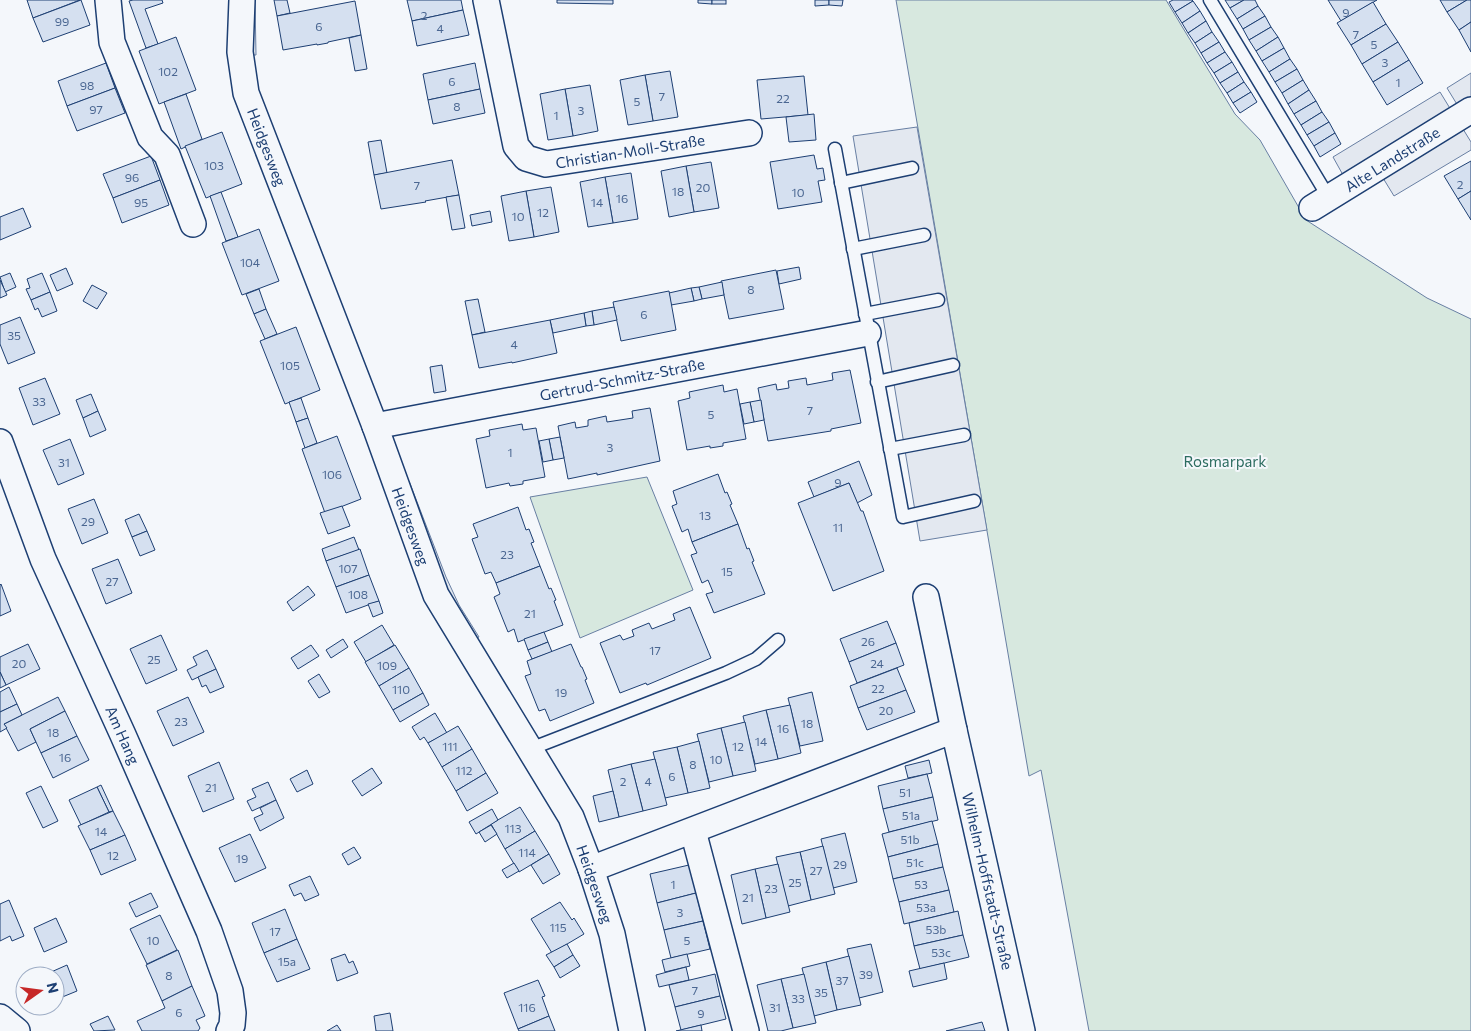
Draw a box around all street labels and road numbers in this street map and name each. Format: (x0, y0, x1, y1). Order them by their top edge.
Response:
street label: Heidgesweg (244, 105, 290, 189)
street label: Alte Landstraße (1341, 123, 1443, 195)
street label: Christian-Moll-Straße (554, 130, 706, 172)
street label: Gertrud-Schmitz-Straße (538, 354, 706, 404)
street label: Heidgesweg (389, 484, 433, 568)
street label: Am Hang (102, 703, 144, 767)
street label: Wilhelm-Hoffstadt-Straße (959, 791, 1017, 972)
street label: Heidgesweg (573, 842, 617, 926)

